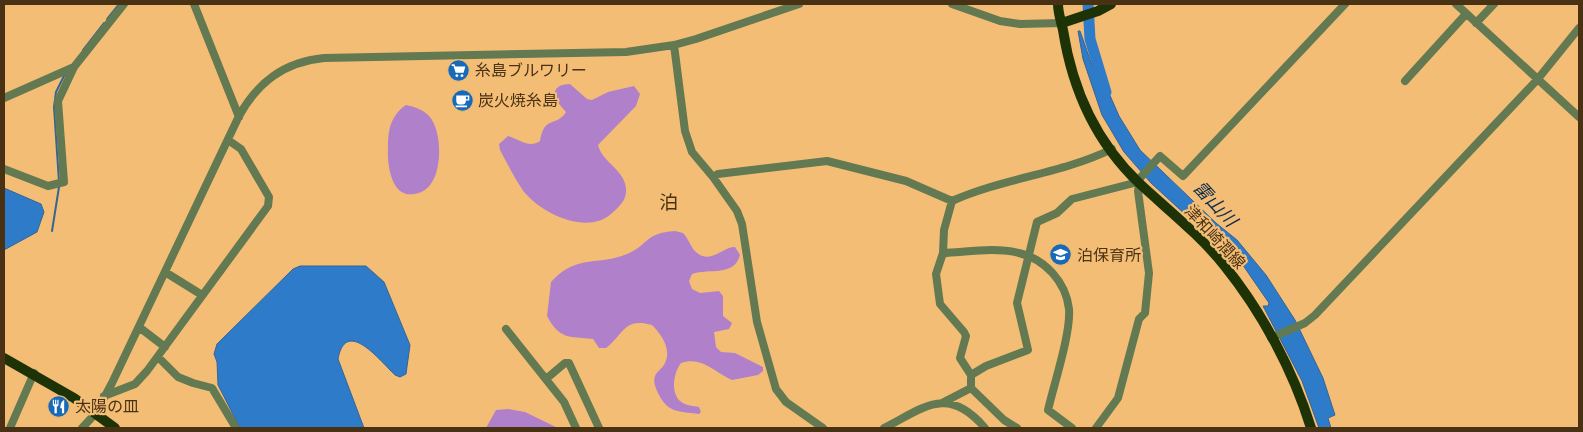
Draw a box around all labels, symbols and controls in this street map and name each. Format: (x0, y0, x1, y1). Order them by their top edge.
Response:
supermarket icon: 糸島ブルワリー (447, 58, 471, 82)
place label: 糸島ブルワリー (475, 61, 587, 80)
cafe icon: 炭火焼糸島 (450, 88, 474, 112)
place label: 炭火焼糸島 (478, 91, 558, 110)
water label: 雷山川 (1189, 177, 1243, 233)
district label: 泊 (659, 191, 679, 214)
street label: 津和崎潤線 (1181, 201, 1249, 273)
school or university icon: 泊保育所 (1049, 243, 1073, 267)
place label: 泊保育所 (1077, 246, 1141, 265)
restaurant icon: 太陽の皿 (47, 394, 71, 418)
place label: 太陽の皿 (75, 397, 139, 416)

